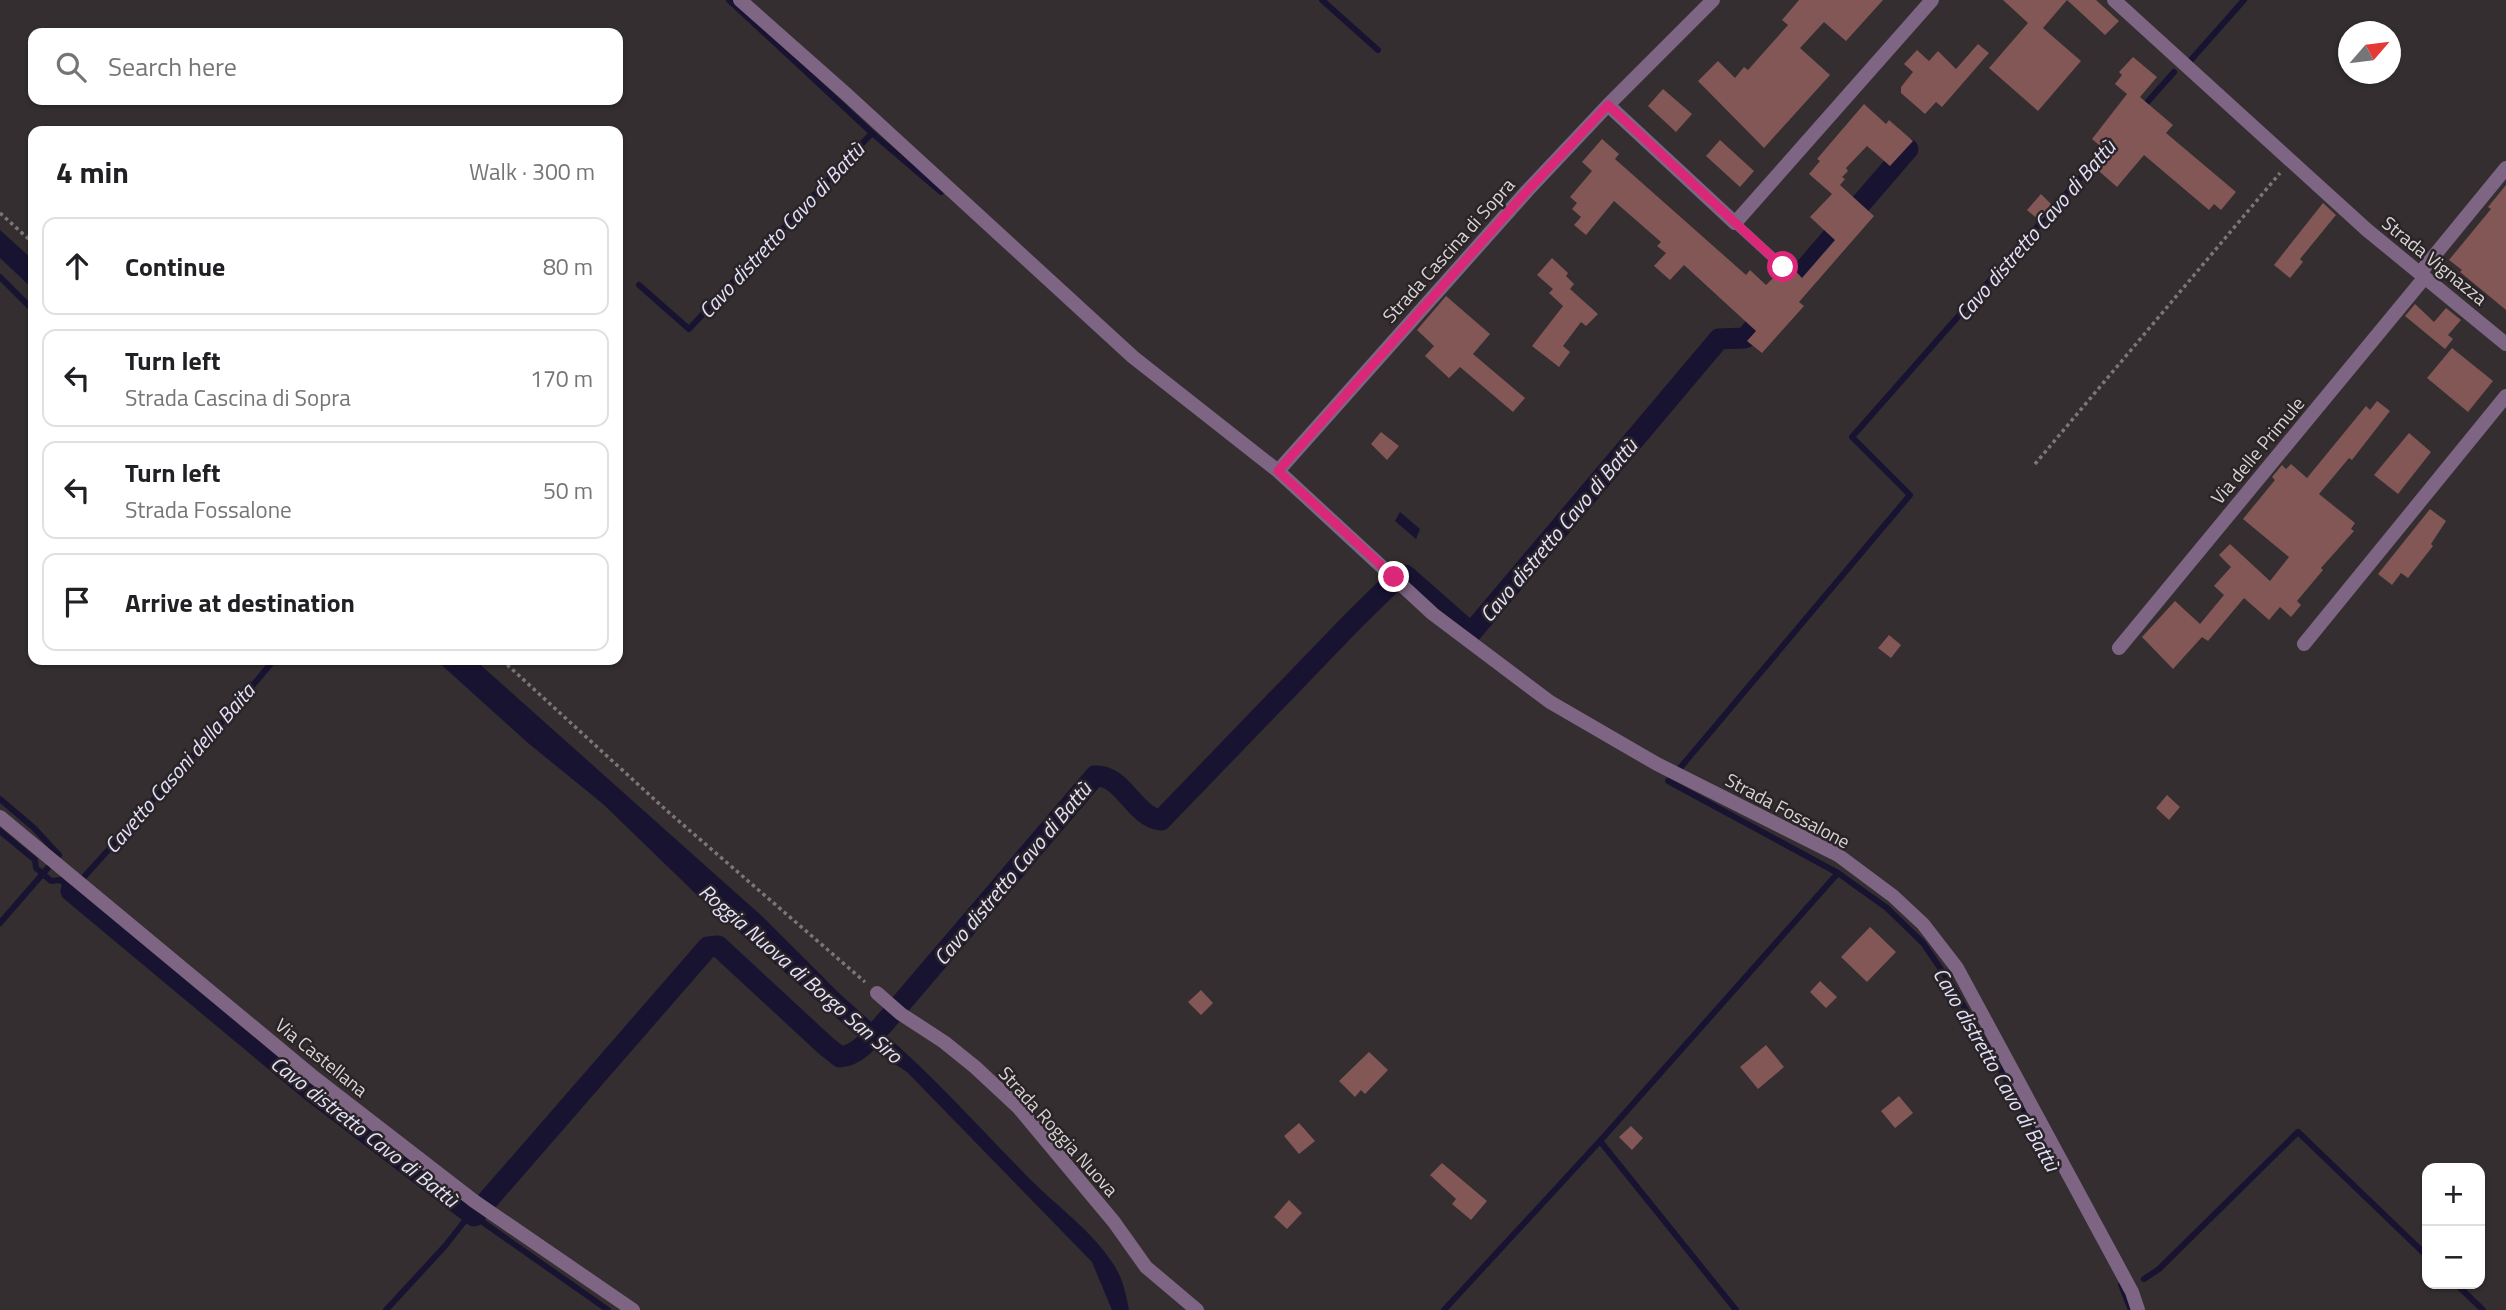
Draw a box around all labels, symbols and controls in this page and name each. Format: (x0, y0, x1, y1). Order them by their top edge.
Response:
north arrow (2338, 21, 2401, 84)
search box (28, 28, 623, 105)
text: Search here (108, 47, 237, 86)
icon: search (52, 48, 90, 86)
water label: Cavo distretto Cavo di Battù (1947, 131, 2124, 328)
water label: Cavo distretto Cavo di Battù (691, 133, 873, 325)
text: 4 min (56, 149, 129, 195)
text: Walk · 300 m (469, 154, 595, 189)
street label: Strada Cascina di Sopra (1375, 171, 1521, 329)
street label: Strada Vignazza (2376, 208, 2494, 312)
icon: ahead (58, 247, 96, 285)
text: Continue (125, 247, 225, 286)
text: 80 m (543, 249, 593, 284)
route start (1767, 251, 1798, 282)
text: Turn left (125, 341, 220, 380)
icon: left (58, 359, 96, 397)
text: 170 m (530, 361, 593, 396)
text: Strada Cascina di Sopra (125, 380, 351, 415)
street label: Via delle Primule (2203, 390, 2311, 510)
water label: Cavo distretto Cavo di Battù (1471, 430, 1646, 629)
text: Turn left (125, 453, 220, 492)
icon: left (58, 471, 96, 509)
text: 50 m (543, 473, 593, 508)
text: Strada Fossalone (125, 492, 292, 527)
route end (1378, 561, 1409, 592)
icon: arrive (58, 583, 96, 621)
text: Arrive at destination (125, 583, 355, 622)
water label: Cavetto Casoni della Baita (96, 675, 263, 860)
street label: Strada Fossalone (1720, 765, 1856, 855)
water label: Cavo distretto Cavo di Battù (925, 773, 1100, 972)
water label: Roggia Nuova di Borgo San Siro (692, 876, 910, 1071)
water label: Cavo distretto Cavo di Battù (1925, 961, 2069, 1178)
street label: Via Castellana (269, 1011, 375, 1104)
water label: Cavo distretto Cavo di Battù (264, 1047, 467, 1216)
street label: Strada Roggia Nuova (992, 1059, 1126, 1203)
map controls (2422, 1163, 2485, 1289)
button: + (2422, 1163, 2485, 1226)
button: − (2422, 1226, 2485, 1289)

